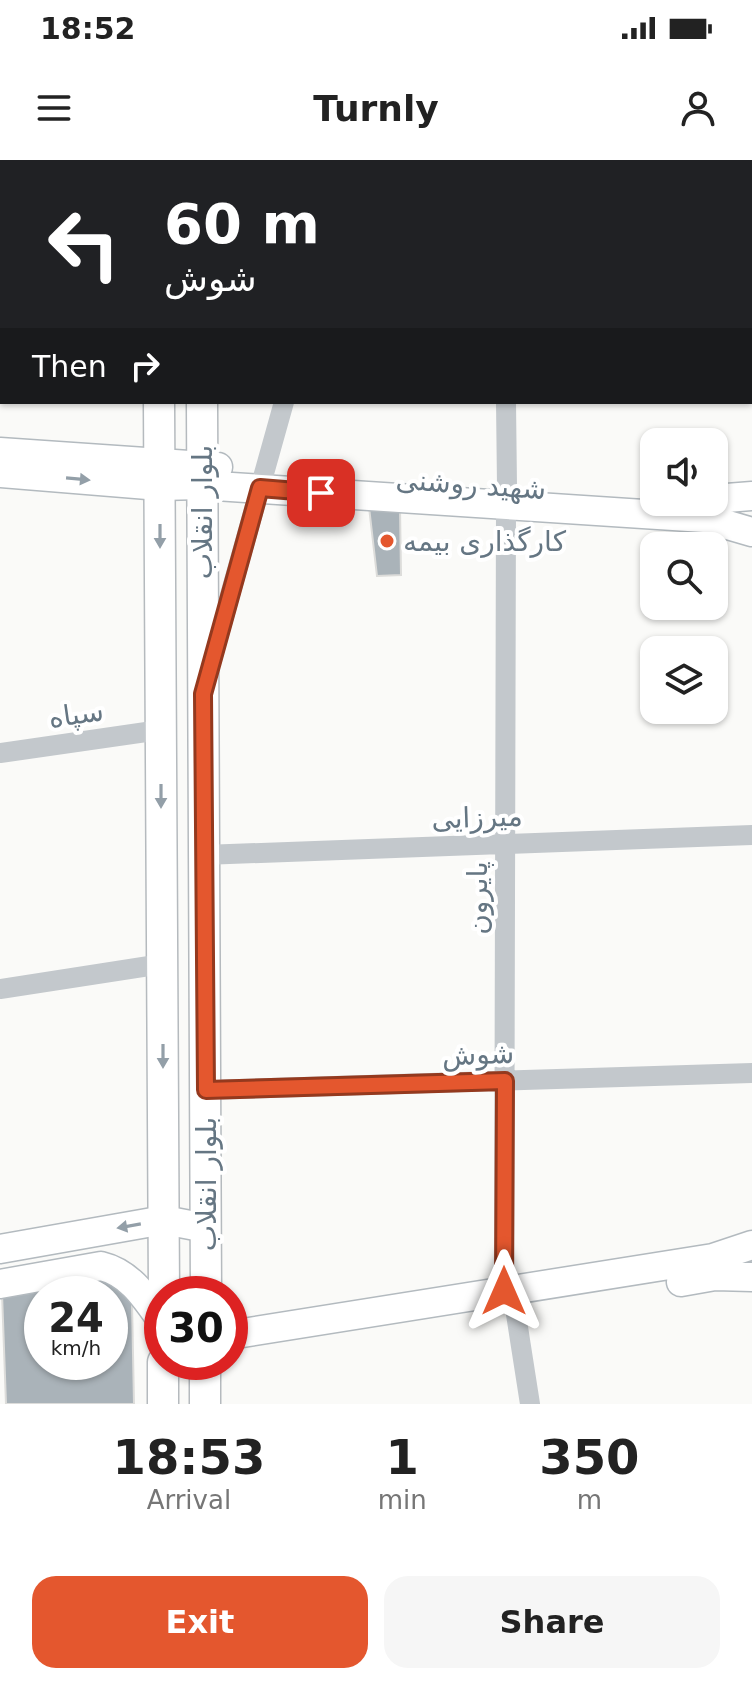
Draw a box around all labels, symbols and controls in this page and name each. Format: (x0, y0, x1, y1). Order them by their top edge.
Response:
text: 18:52 (40, 11, 136, 46)
icon: menu (32, 86, 76, 130)
icon: person (676, 86, 720, 130)
text: Turnly (313, 88, 439, 129)
text: 60 m (164, 191, 320, 256)
icon: left (32, 192, 136, 296)
text: شوش (164, 258, 257, 299)
icon: right (123, 344, 167, 388)
text: Then (32, 349, 107, 384)
map controls (640, 428, 728, 724)
button: sound (640, 428, 728, 516)
street label: بلوار انقلاب (186, 445, 219, 579)
pin (287, 459, 355, 527)
street label: شهید روشنی (395, 463, 547, 506)
icon: arrive (299, 471, 343, 515)
one-way arrow (66, 473, 91, 486)
one-way arrow (154, 524, 166, 549)
place label: کارگذاری بیمه (403, 525, 567, 558)
marker: کارگذاری بیمه (378, 532, 396, 550)
button: search (640, 532, 728, 620)
button: layers (640, 636, 728, 724)
street label: سپاه (46, 694, 106, 735)
one-way arrow (155, 784, 167, 809)
street label: میرزایی (431, 799, 523, 836)
street label: پایرون (461, 861, 494, 935)
street label: شوش (441, 1037, 515, 1072)
one-way arrow (157, 1044, 169, 1069)
street label: بلوار انقلاب (190, 1117, 223, 1251)
one-way arrow (117, 1220, 142, 1233)
position arrow (462, 1249, 546, 1333)
speed limit sign: 30 (144, 1276, 248, 1380)
text: 24 (48, 1295, 104, 1341)
text: km/h (51, 1336, 101, 1360)
text: 18:53 (112, 1429, 265, 1485)
text: 1 (386, 1429, 419, 1485)
text: 350 (539, 1429, 639, 1485)
text: Arrival (147, 1485, 231, 1515)
text: min (378, 1485, 427, 1515)
text: m (577, 1485, 602, 1515)
button: Exit (32, 1576, 368, 1668)
button: Share (384, 1576, 720, 1668)

